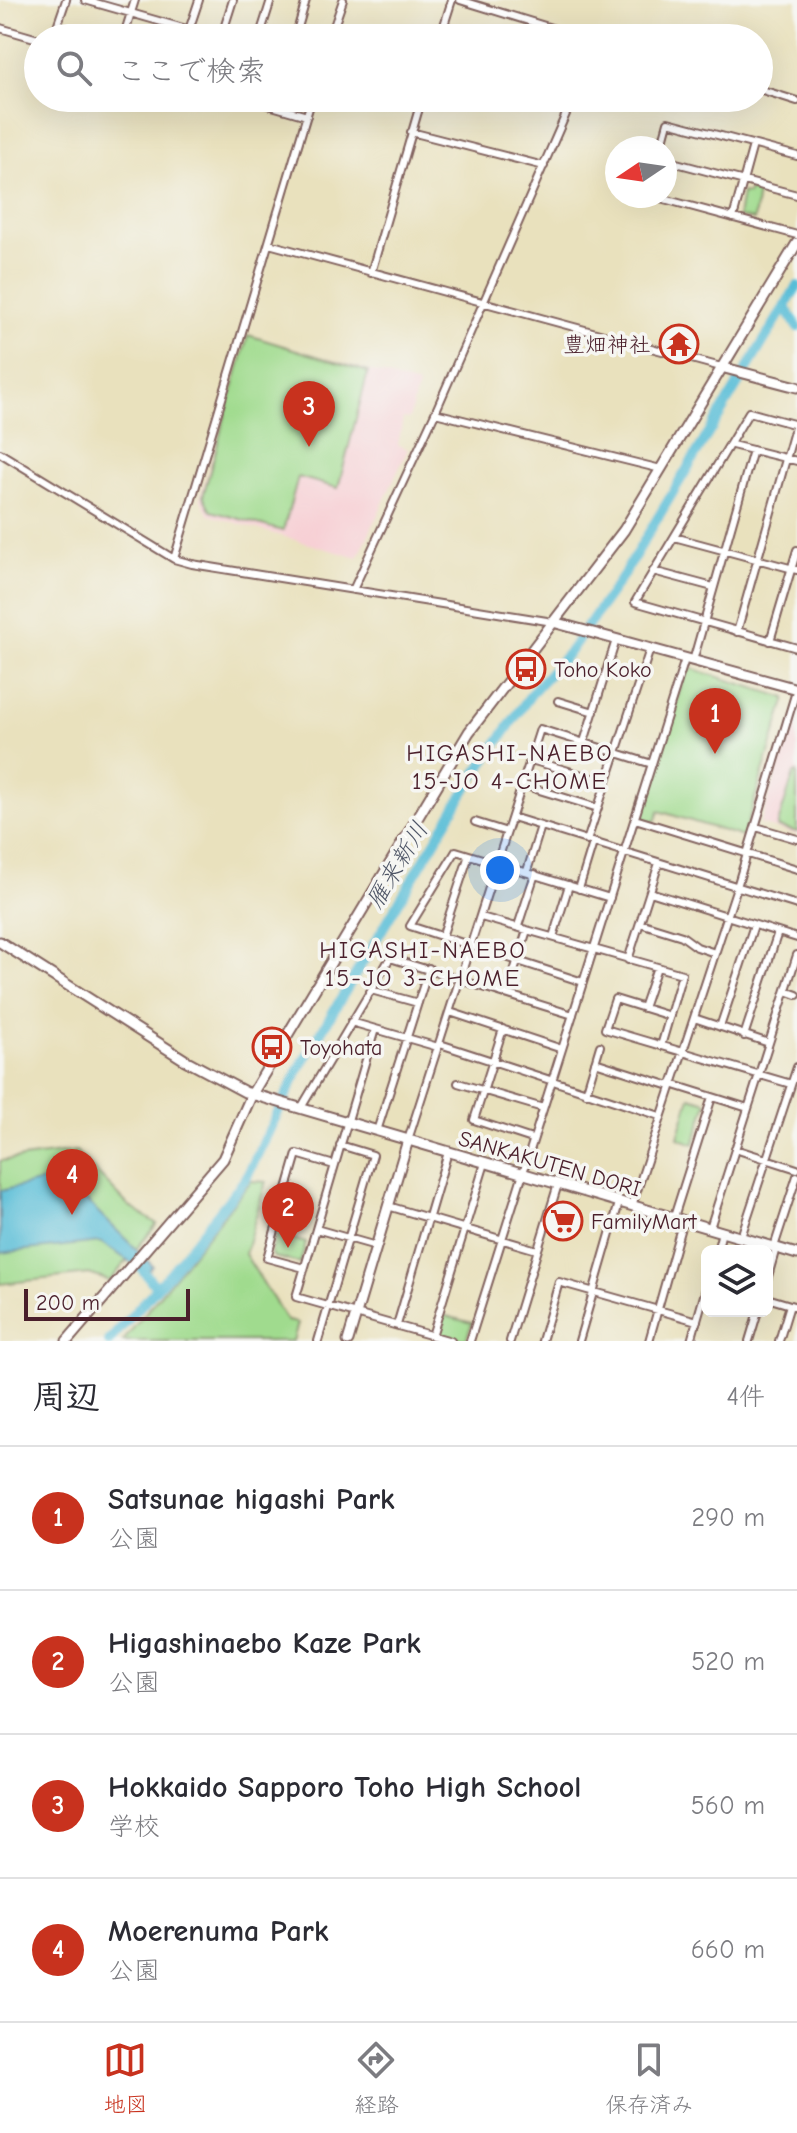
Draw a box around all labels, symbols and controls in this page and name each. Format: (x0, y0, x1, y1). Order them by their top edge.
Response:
search box (24, 24, 773, 112)
icon: search (52, 46, 96, 90)
text: ここで検索 (116, 54, 266, 89)
north arrow (605, 136, 677, 208)
temple icon: 豊畑神社 (658, 323, 700, 365)
place label: 豊畑神社 (563, 332, 651, 358)
pin: 3 (283, 381, 335, 447)
bus stop icon: Toho Koko (505, 648, 547, 690)
place label: Toho Koko (554, 657, 652, 683)
pin: 1 (689, 688, 741, 754)
district label: HIGASHI-NAEBO 15-JO 4-CHOME (406, 739, 614, 795)
water label: 雁来新川 (360, 817, 434, 913)
your location (480, 850, 520, 890)
district label: HIGASHI-NAEBO 15-JO 3-CHOME (319, 936, 527, 992)
bus stop icon: Toyohata (251, 1026, 293, 1068)
place label: Toyohata (300, 1035, 382, 1061)
street label: SANKAKUTEN DORI (456, 1126, 644, 1202)
pin: 4 (46, 1149, 98, 1215)
pin: 2 (262, 1182, 314, 1248)
supermarket icon: FamilyMart (542, 1200, 584, 1242)
place label: FamilyMart (591, 1209, 697, 1235)
map controls (701, 1245, 773, 1317)
button: layers (701, 1245, 773, 1317)
scale bar (24, 1285, 190, 1321)
text: 200 m (36, 1290, 100, 1316)
text: 周辺 (32, 1377, 100, 1417)
text: 4件 (726, 1382, 765, 1412)
text: Satsunae higashi Park (108, 1482, 395, 1517)
text: 1 (53, 1503, 63, 1533)
text: 290 m (692, 1503, 765, 1533)
text: 公園 (108, 1524, 160, 1554)
text: Higashinaebo Kaze Park (108, 1626, 421, 1661)
text: 2 (52, 1647, 64, 1677)
text: 520 m (691, 1647, 765, 1677)
text: 公園 (108, 1668, 160, 1698)
text: Hokkaido Sapporo Toho High School (108, 1770, 581, 1805)
text: 3 (52, 1791, 64, 1821)
text: 560 m (691, 1791, 765, 1821)
text: 学校 (108, 1812, 160, 1842)
text: Moerenuma Park (108, 1914, 329, 1949)
text: 4 (52, 1935, 64, 1965)
text: 660 m (691, 1935, 765, 1965)
text: 公園 (108, 1956, 160, 1986)
tab: 地図 (103, 2038, 148, 2118)
tab: 経路 (354, 2038, 399, 2118)
tab: 保存済み (605, 2038, 694, 2118)

